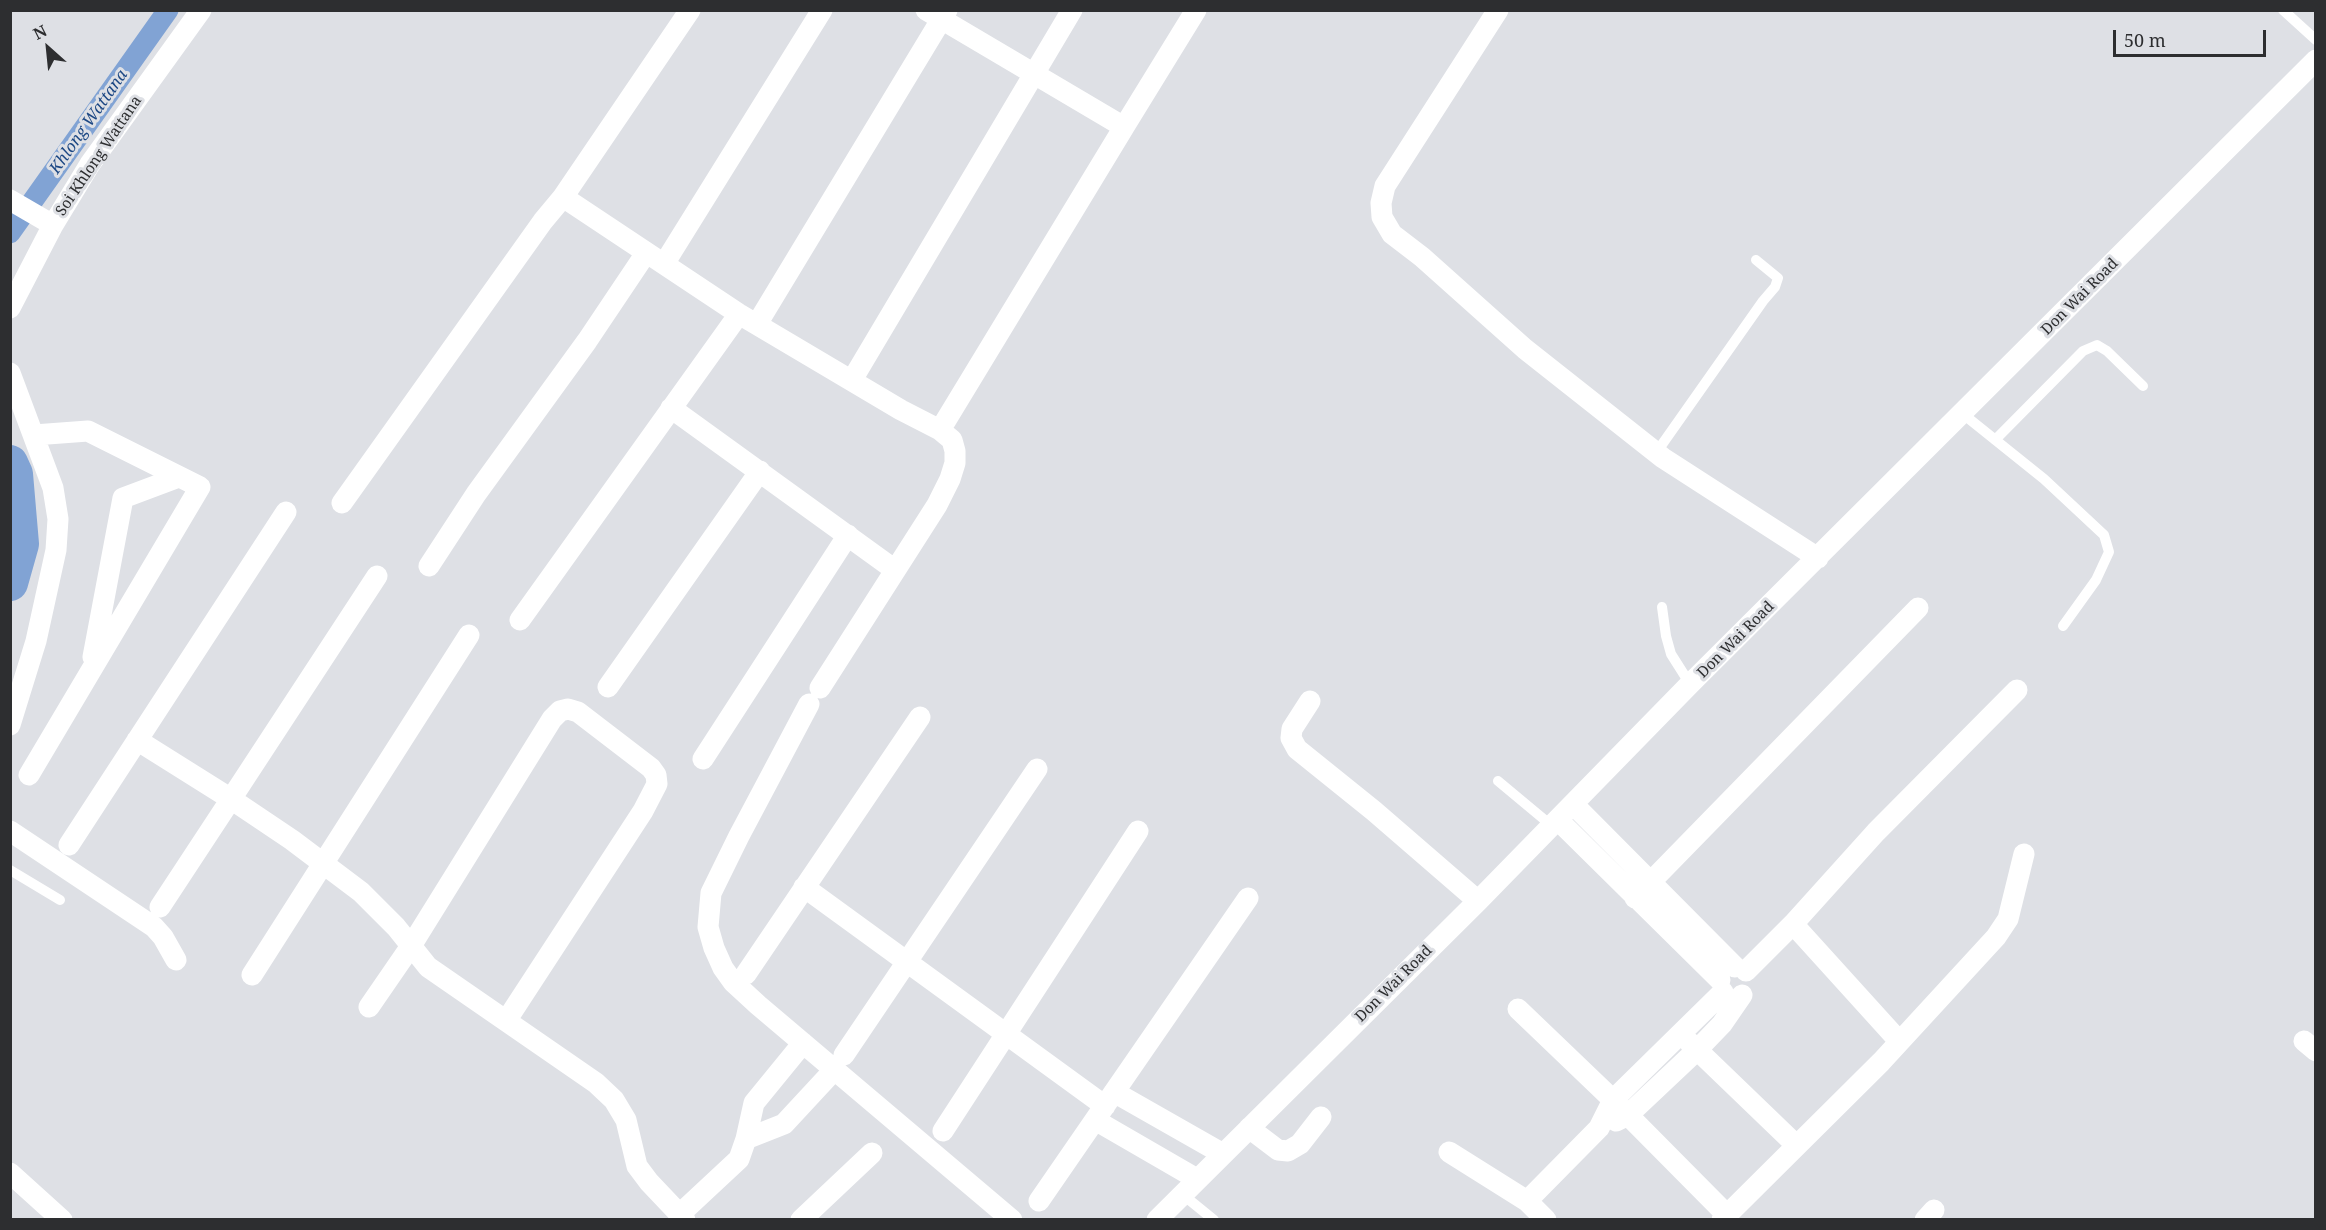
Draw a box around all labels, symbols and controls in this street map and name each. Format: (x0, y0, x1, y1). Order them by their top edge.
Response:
north arrow (18, 18, 78, 78)
scale bar (2116, 18, 2269, 56)
text: N (29, 19, 50, 45)
text: 50 m (2124, 28, 2166, 52)
water label: Khlong Wattana (46, 66, 132, 178)
street label: Soi Khlong Wattana (52, 93, 146, 219)
street label: Don Wai Road (2038, 255, 2122, 339)
street label: Don Wai Road (1694, 598, 1778, 682)
street label: Don Wai Road (1352, 942, 1436, 1026)

